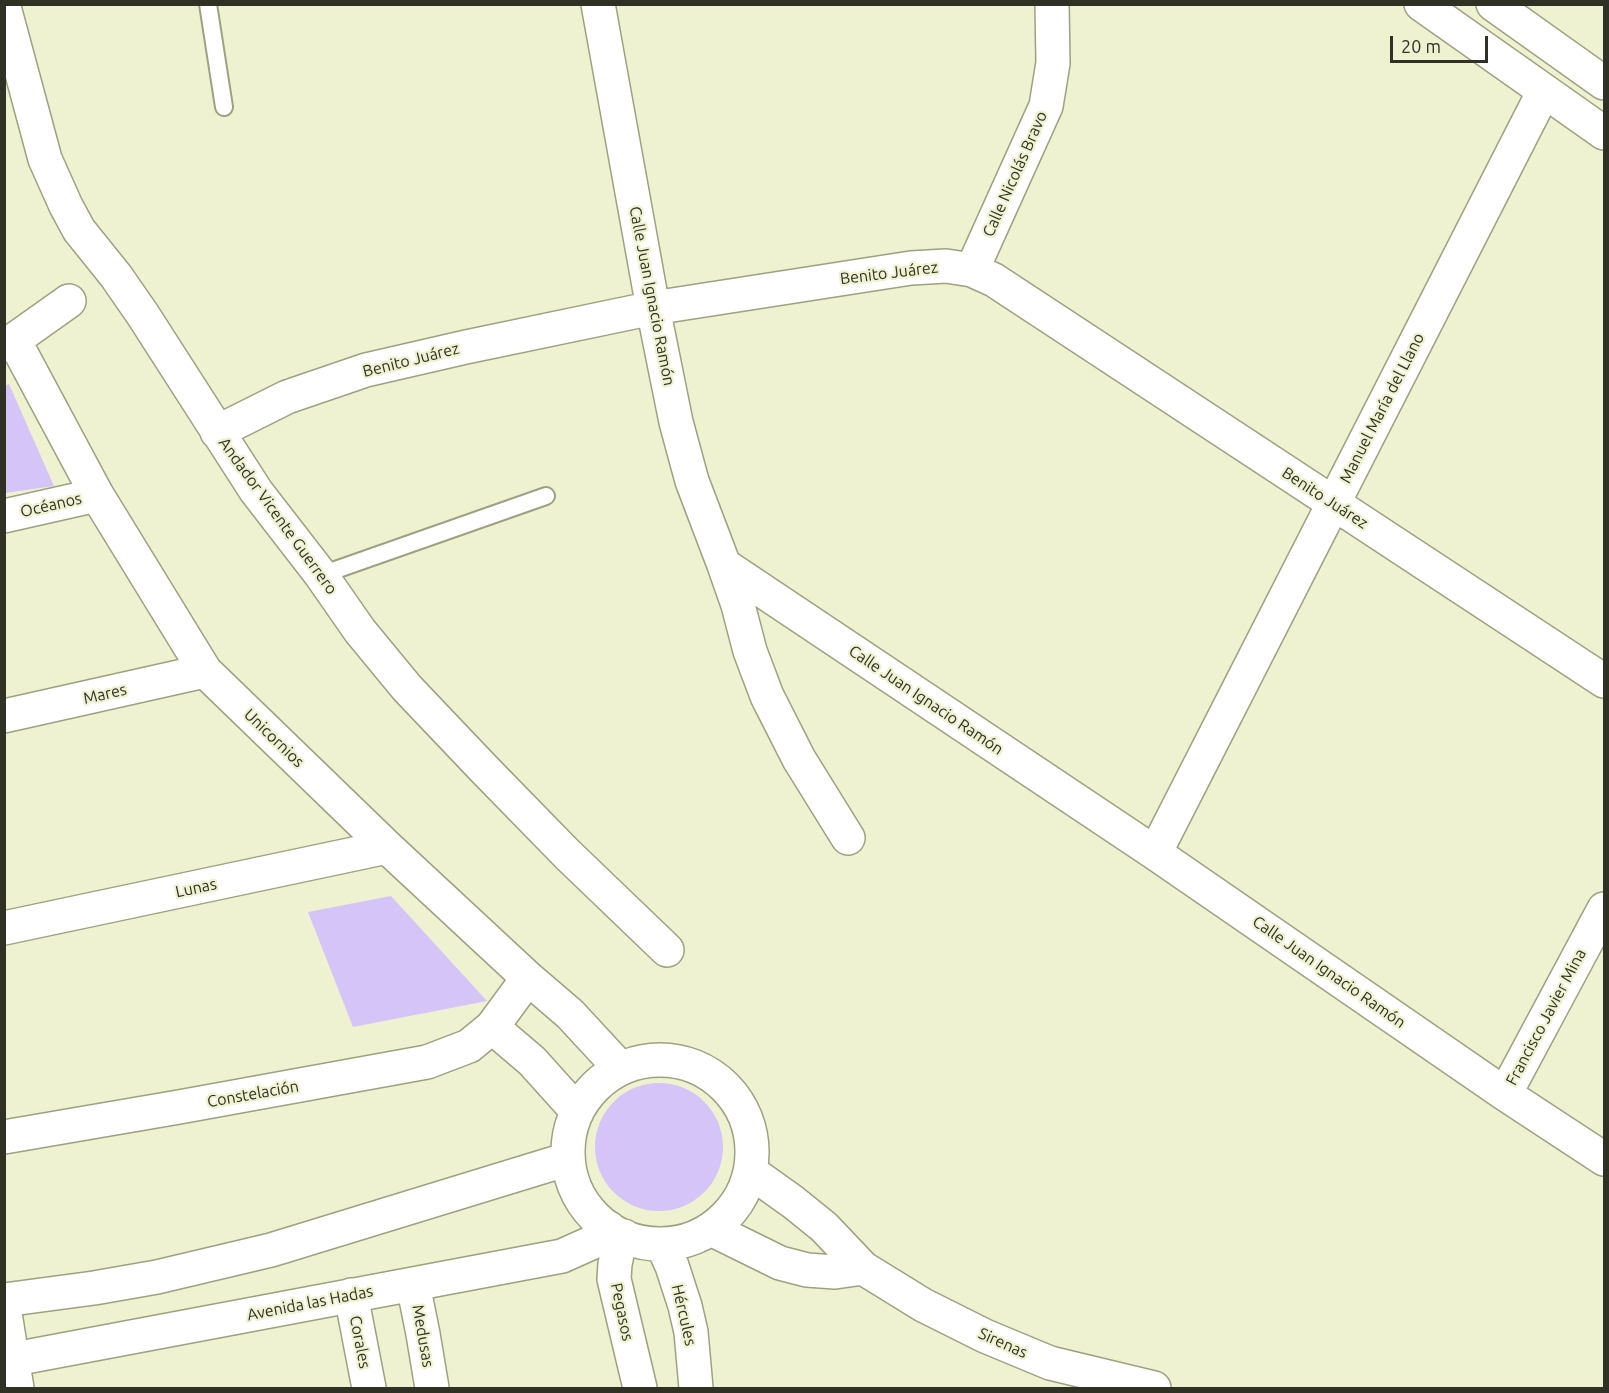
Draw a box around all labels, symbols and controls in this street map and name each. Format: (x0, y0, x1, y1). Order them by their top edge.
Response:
scale bar (1393, 24, 1490, 62)
text: 20 m (1401, 36, 1441, 56)
street label: Calle Nicolás Bravo (979, 108, 1051, 240)
street label: Calle Juan Ignacio Ramón (625, 205, 679, 387)
street label: Benito Juárez (839, 257, 939, 289)
street label: Manuel María del Llano (1336, 330, 1428, 486)
street label: Benito Juárez (361, 339, 461, 381)
street label: Andador Vicente Guerrero (215, 434, 341, 598)
street label: Benito Juárez (1278, 463, 1372, 533)
street label: Océanos (18, 489, 84, 521)
street label: Calle Juan Ignacio Ramón (845, 641, 1007, 759)
street label: Mares (81, 680, 129, 708)
street label: Unicornios (240, 705, 308, 771)
street label: Lunas (174, 874, 218, 902)
street label: Calle Juan Ignacio Ramón (1249, 912, 1409, 1032)
street label: Francisco Javier Mina (1502, 946, 1590, 1088)
street label: Constelación (206, 1077, 300, 1111)
street label: Avenida las Hadas (245, 1281, 375, 1325)
street label: Pegasos (607, 1281, 637, 1343)
street label: Hércules (668, 1282, 700, 1348)
street label: Medusas (408, 1303, 438, 1369)
street label: Corales (345, 1314, 375, 1370)
street label: Sirenas (976, 1324, 1030, 1362)

